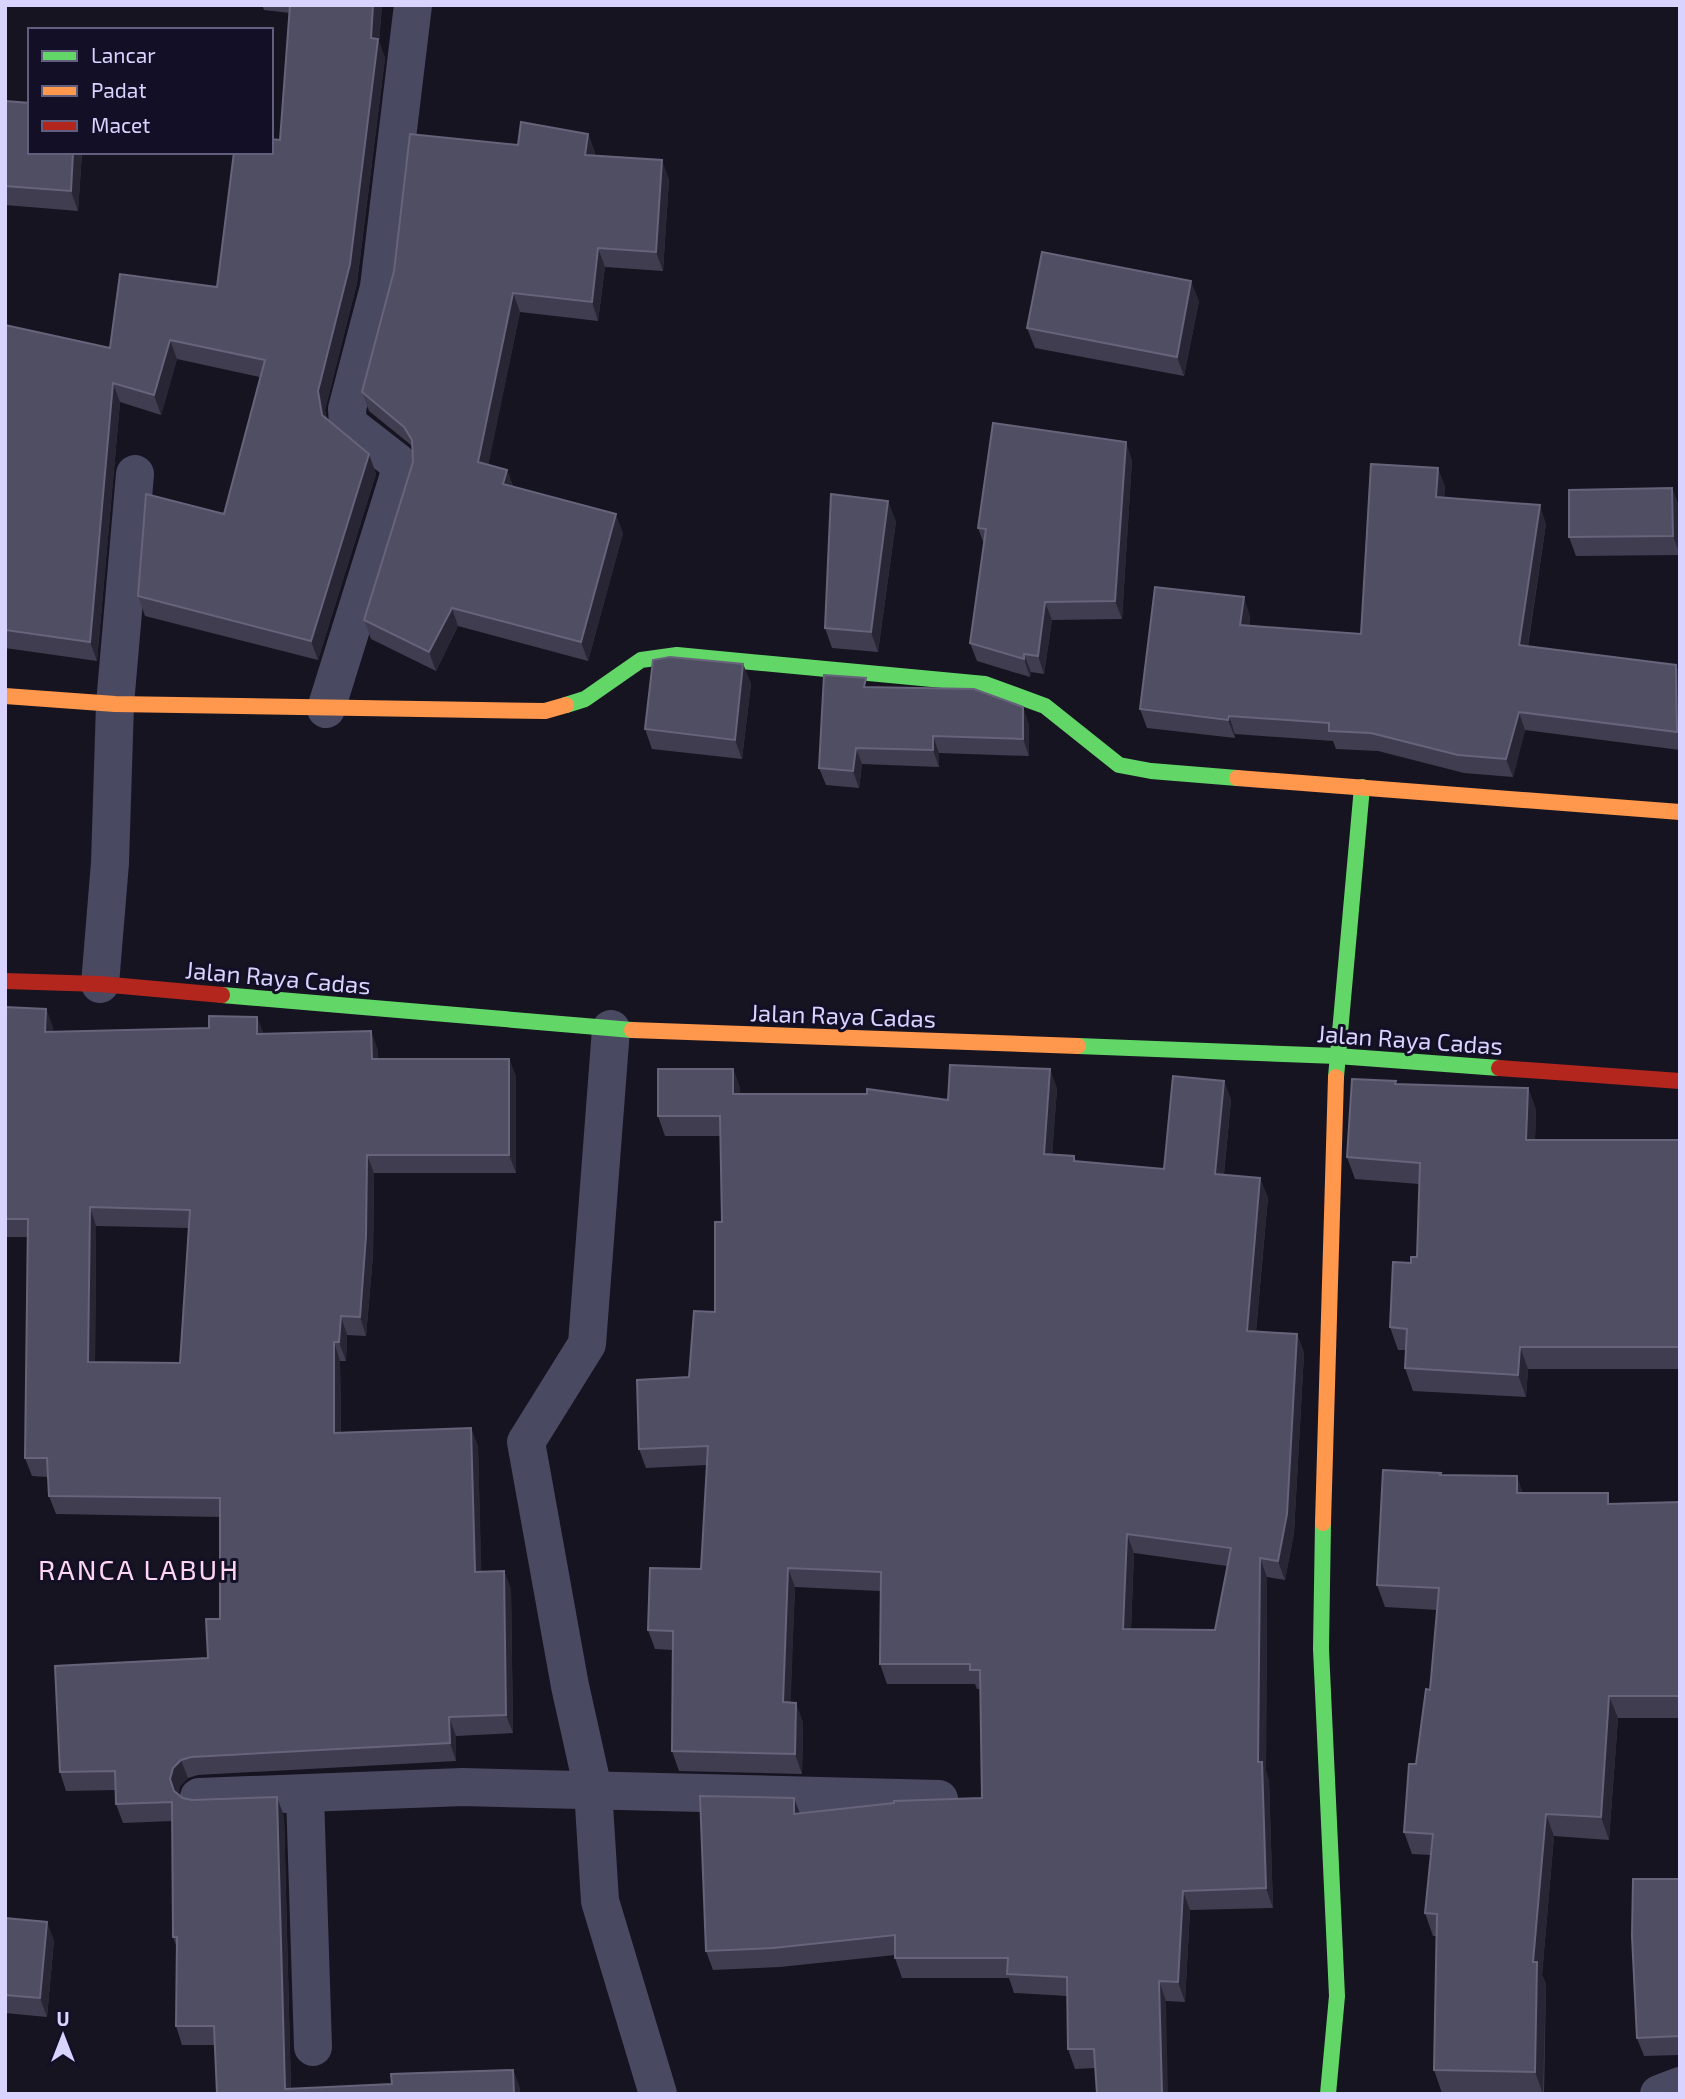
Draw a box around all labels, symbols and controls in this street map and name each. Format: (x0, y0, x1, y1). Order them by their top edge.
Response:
legend (28, 28, 273, 154)
text: Lancar (91, 42, 156, 67)
text: Padat (91, 77, 146, 102)
text: Macet (91, 112, 150, 137)
street label: Jalan Raya Cadas (184, 954, 372, 1000)
street label: Jalan Raya Cadas (750, 997, 936, 1033)
street label: Jalan Raya Cadas (1316, 1018, 1504, 1060)
district label: RANCA LABUH (38, 1552, 240, 1586)
north arrow (28, 2001, 98, 2071)
text: U (56, 2007, 70, 2030)

